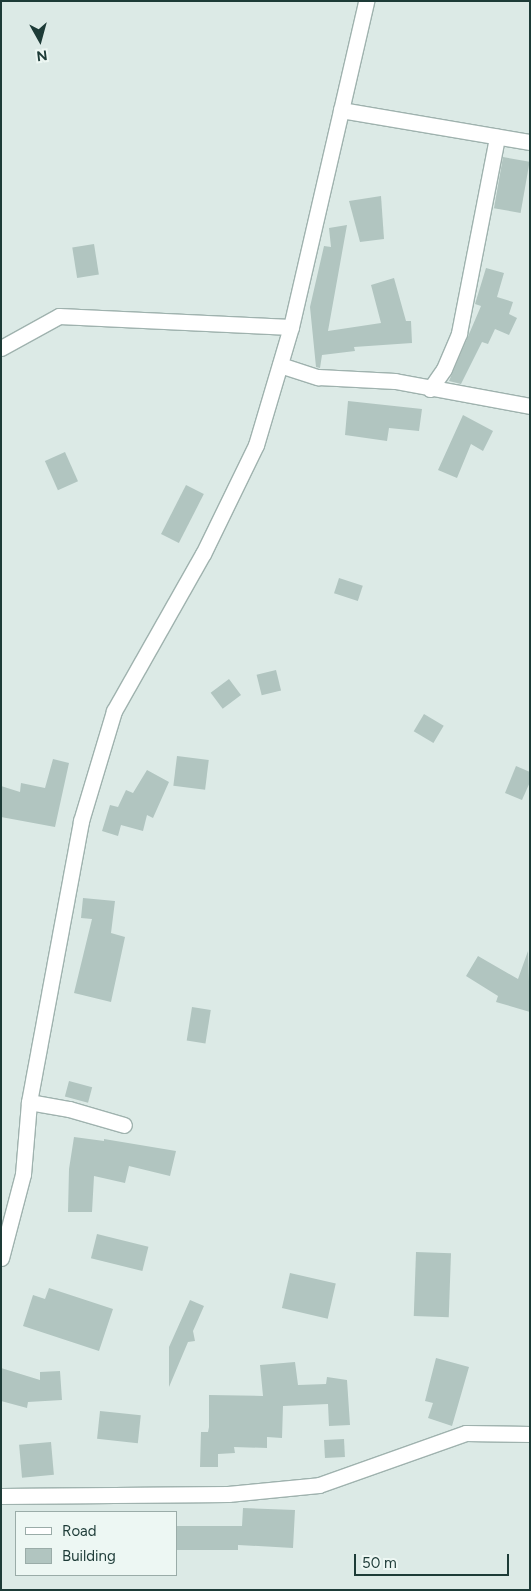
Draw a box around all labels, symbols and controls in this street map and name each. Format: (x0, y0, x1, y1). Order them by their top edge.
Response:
north arrow (15, 15, 65, 65)
text: N (35, 46, 48, 64)
legend (15, 1511, 178, 1576)
text: Road (62, 1522, 97, 1540)
scale bar (356, 1544, 511, 1576)
text: Building (62, 1547, 116, 1565)
text: 50 m (362, 1554, 397, 1572)

